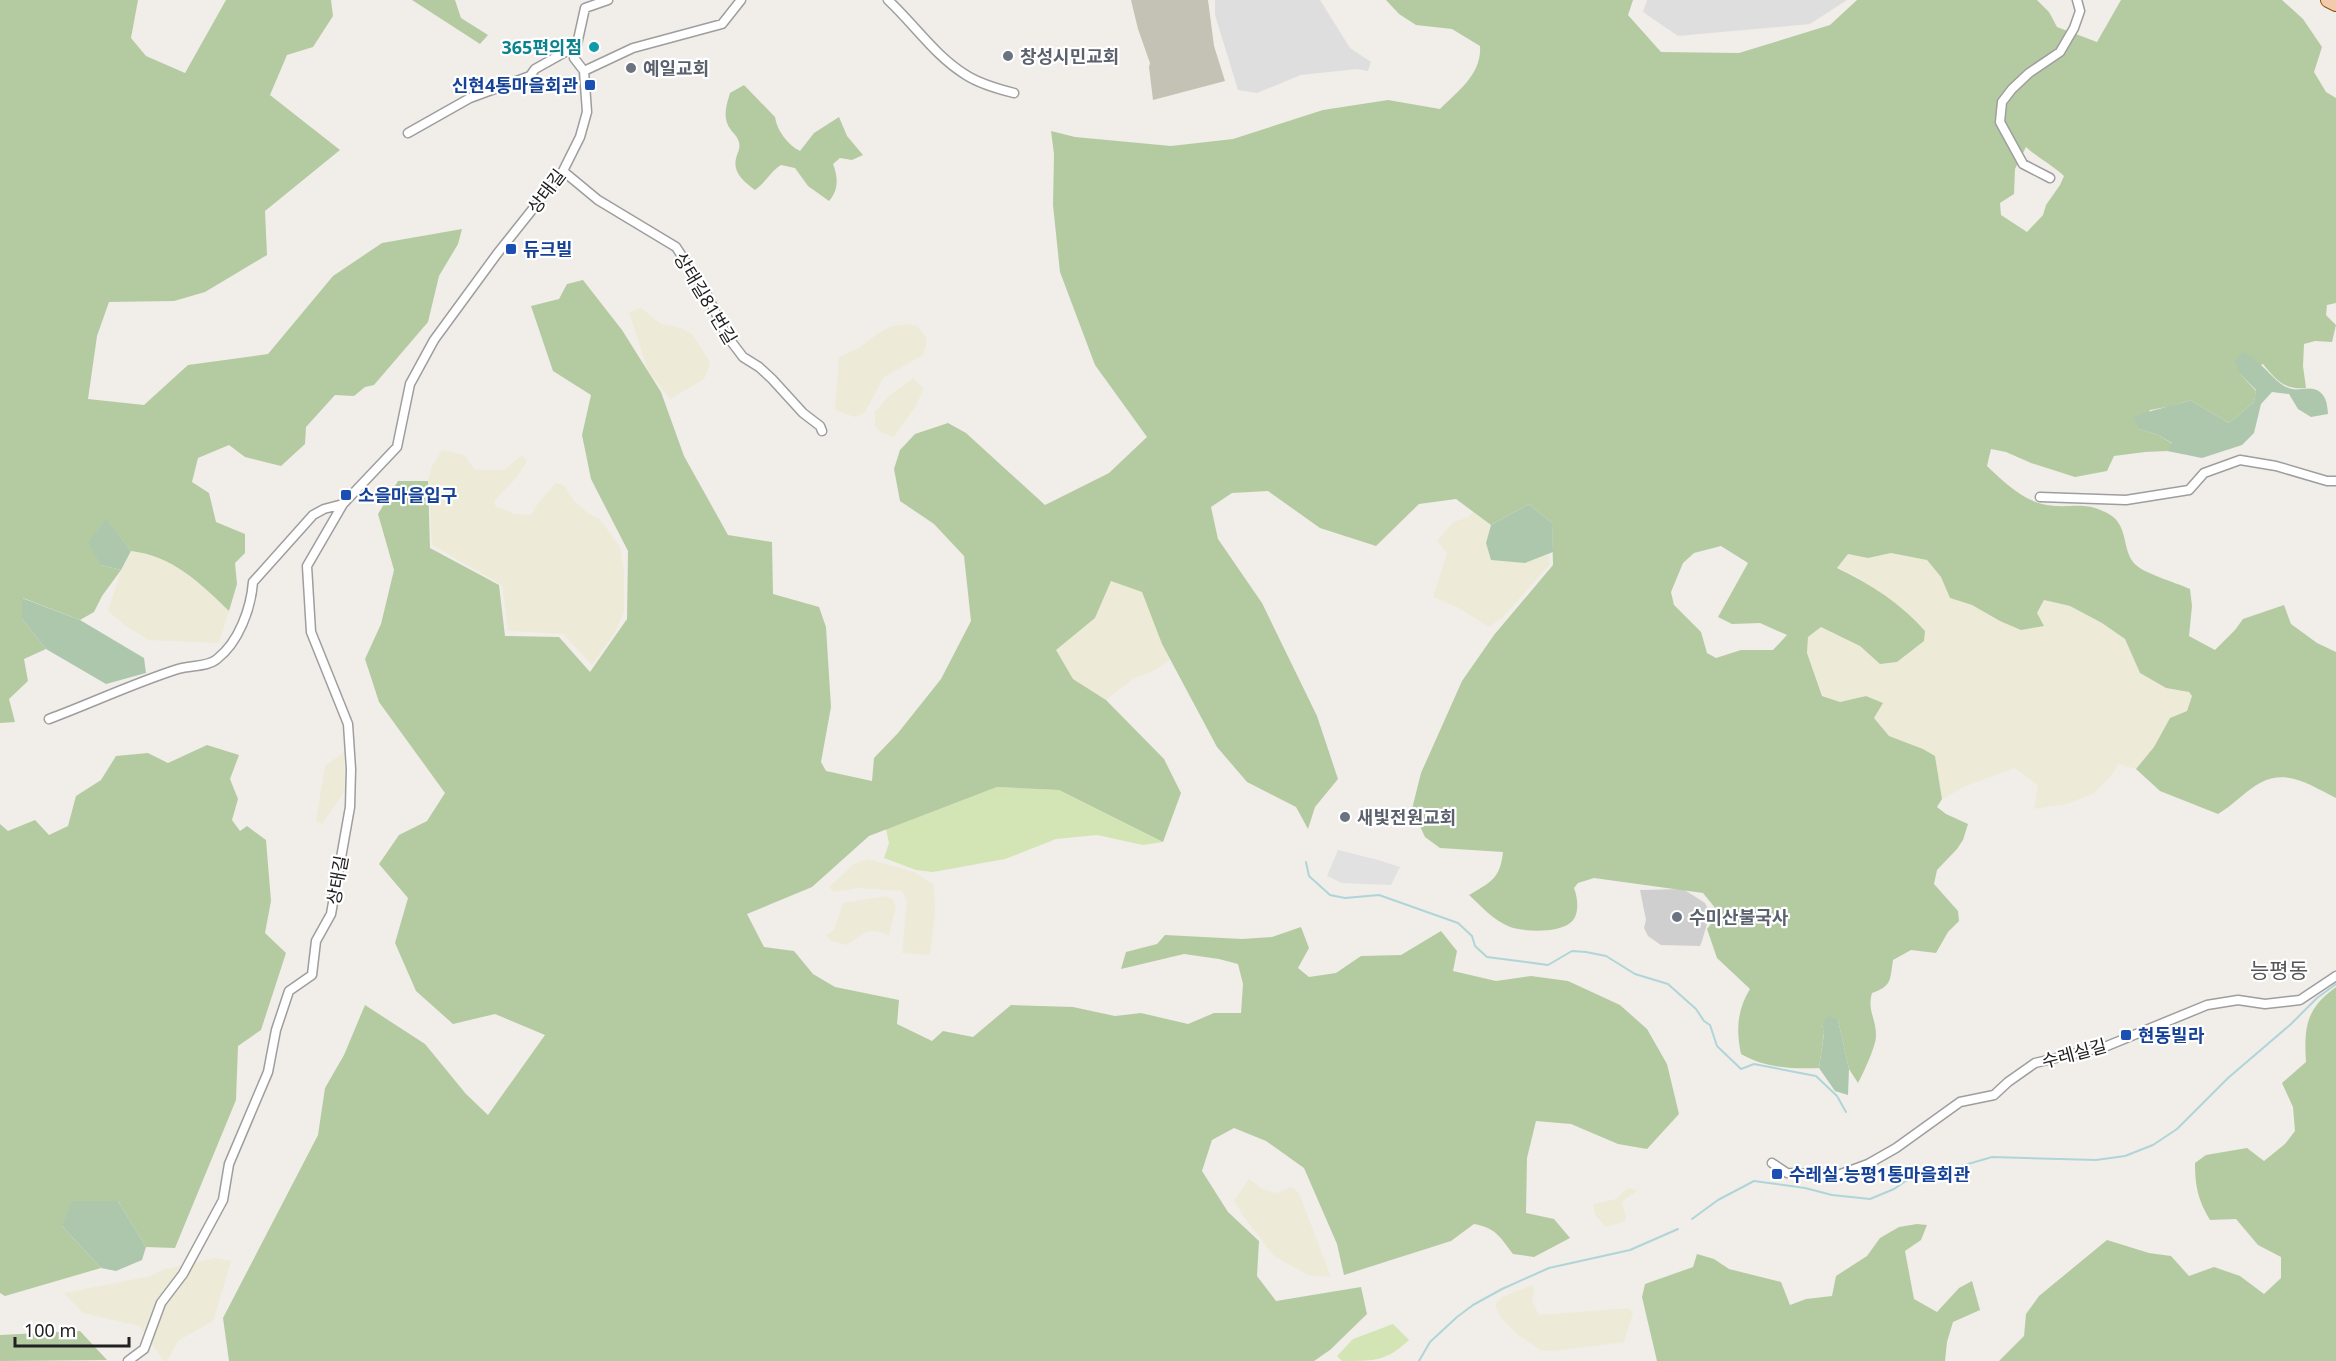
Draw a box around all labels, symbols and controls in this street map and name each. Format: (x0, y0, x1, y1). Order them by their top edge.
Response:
place label: 365편의점 (501, 35, 582, 59)
marker: 365편의점 (587, 40, 601, 54)
place label: 창성시민교회 (1020, 44, 1119, 68)
marker: 창성시민교회 (1001, 49, 1015, 63)
place label: 예일교회 (643, 56, 709, 80)
marker: 예일교회 (624, 61, 638, 75)
place label: 신현4통마을회관 (452, 73, 578, 97)
marker: 신현4통마을회관 (583, 78, 597, 92)
street label: 상태길 (521, 164, 571, 218)
place label: 듀크빌 (523, 237, 573, 261)
marker: 듀크빌 (504, 242, 518, 256)
street label: 상태길81번길 (669, 248, 743, 348)
place label: 소을마을입구 (358, 483, 457, 507)
marker: 소을마을입구 (339, 488, 353, 502)
place label: 새빛전원교회 (1357, 805, 1456, 829)
marker: 새빛전원교회 (1338, 810, 1352, 824)
street label: 상태길 (321, 853, 353, 907)
place label: 수미산불국사 (1689, 905, 1789, 929)
marker: 수미산불국사 (1670, 910, 1684, 924)
district label: 능평동 (2250, 956, 2308, 984)
place label: 현동빌라 (2138, 1023, 2205, 1047)
marker: 현동빌라 (2119, 1028, 2133, 1042)
street label: 수레실길 (2039, 1033, 2109, 1073)
place label: 수레실.능평1통마을회관 (1789, 1162, 1970, 1186)
marker: 수레실.능평1통마을회관 (1770, 1167, 1784, 1181)
scale bar (15, 1310, 129, 1348)
text: 100 m (24, 1318, 76, 1342)

